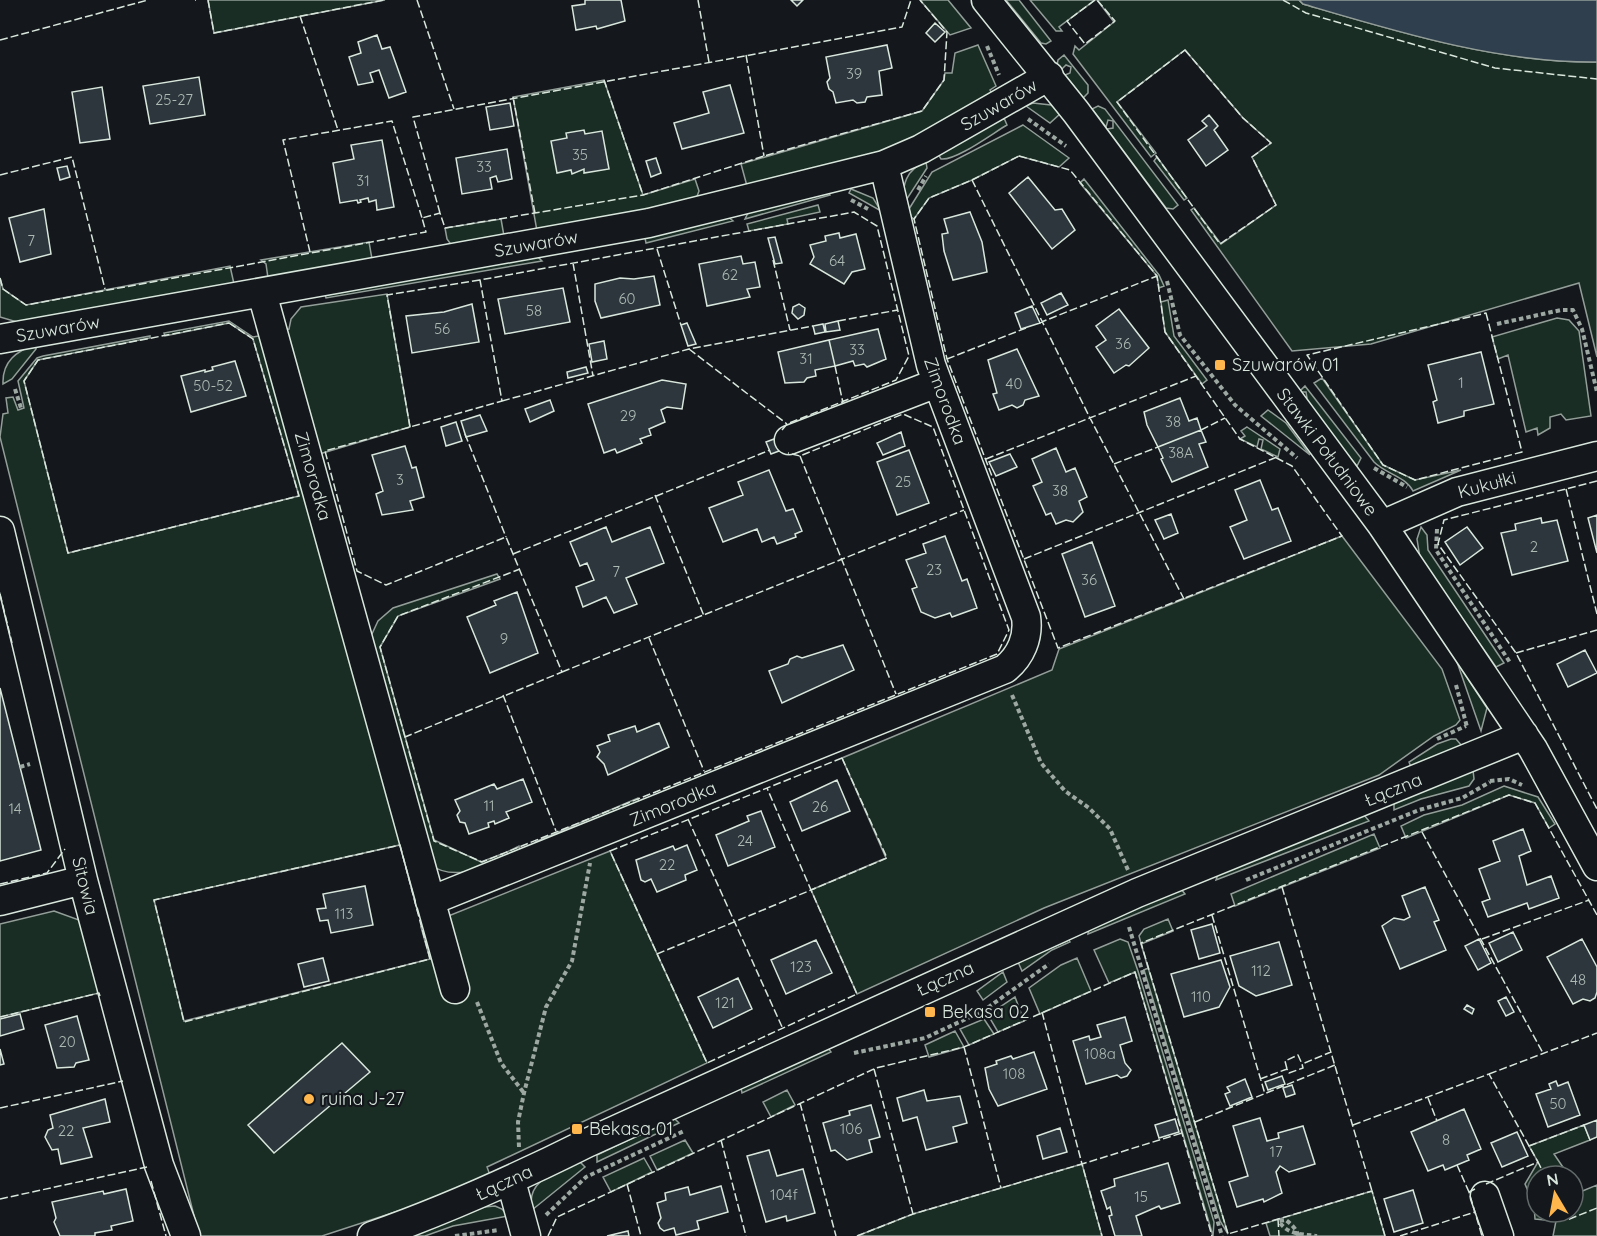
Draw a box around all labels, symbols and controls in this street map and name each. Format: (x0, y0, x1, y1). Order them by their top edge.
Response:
house number: 39 (846, 64, 862, 83)
street label: Szuwarów (956, 73, 1041, 136)
house number: 25-27 (155, 90, 193, 109)
house number: 35 (572, 145, 588, 164)
house number: 33 (476, 157, 492, 176)
house number: 31 (356, 171, 370, 190)
street label: Szuwarów (492, 225, 580, 262)
house number: 7 (27, 231, 35, 250)
house number: 64 (829, 251, 845, 270)
house number: 62 (722, 265, 738, 284)
house number: 60 (619, 289, 636, 308)
house number: 58 (526, 301, 542, 320)
street label: Szuwarów (14, 310, 102, 347)
house number: 56 (434, 319, 450, 338)
house number: 36 (1115, 334, 1131, 353)
house number: 33 (849, 340, 865, 359)
house number: 31 (799, 349, 813, 368)
place label: Szuwarów 01 (1232, 353, 1339, 376)
street label: Zimorodka (919, 354, 972, 448)
marker: Szuwarów 01 (1213, 358, 1227, 372)
house number: 1 (1458, 373, 1464, 392)
house number: 40 (1006, 374, 1022, 393)
house number: 50-52 (193, 376, 233, 395)
street label: Stawki Południowe (1272, 383, 1383, 520)
house number: 29 (620, 406, 636, 425)
house number: 38 (1165, 412, 1181, 431)
street label: Zimorodka (290, 429, 337, 523)
house number: 38A (1168, 443, 1194, 462)
street label: Kukułki (1455, 466, 1519, 503)
house number: 3 (396, 470, 404, 489)
house number: 25 (895, 472, 911, 491)
house number: 38 (1052, 481, 1068, 500)
house number: 2 (1530, 537, 1538, 556)
house number: 23 (926, 560, 942, 579)
house number: 7 (612, 562, 620, 581)
house number: 36 (1081, 570, 1097, 589)
house number: 9 (500, 629, 508, 648)
street label: Łączna (1360, 768, 1425, 812)
street label: Zimorodka (626, 776, 720, 831)
house number: 11 (483, 796, 495, 815)
house number: 26 (812, 797, 828, 816)
house number: 14 (8, 799, 22, 818)
house number: 24 (737, 831, 753, 850)
street label: Sitowia (67, 854, 104, 917)
house number: 22 (659, 855, 675, 874)
house number: 113 (335, 904, 354, 923)
street label: Łączna (912, 956, 977, 1001)
house number: 123 (790, 957, 812, 976)
house number: 112 (1251, 961, 1271, 980)
house number: 48 (1570, 970, 1586, 989)
house number: 110 (1191, 987, 1211, 1006)
house number: 121 (715, 993, 735, 1012)
place label: Bekasa 02 (942, 1000, 1029, 1023)
marker: Bekasa 02 (923, 1005, 937, 1019)
house number: 20 (58, 1032, 76, 1051)
house number: 108a (1084, 1044, 1116, 1063)
house number: 108 (1003, 1064, 1025, 1083)
place label: ruina J-27 (321, 1087, 404, 1110)
marker: ruina J-27 (302, 1092, 316, 1106)
house number: 50 (1549, 1094, 1567, 1113)
place label: Bekasa 01 (589, 1117, 673, 1140)
house number: 106 (840, 1119, 862, 1138)
house number: 22 (58, 1121, 74, 1140)
marker: Bekasa 01 (570, 1122, 584, 1136)
house number: 8 (1442, 1130, 1450, 1149)
house number: 17 (1269, 1142, 1283, 1161)
street label: Łączna (471, 1159, 536, 1206)
north arrow (1525, 1164, 1585, 1224)
text: N (1545, 1168, 1560, 1190)
house number: 104f (770, 1185, 798, 1204)
house number: 15 (1134, 1187, 1148, 1206)

